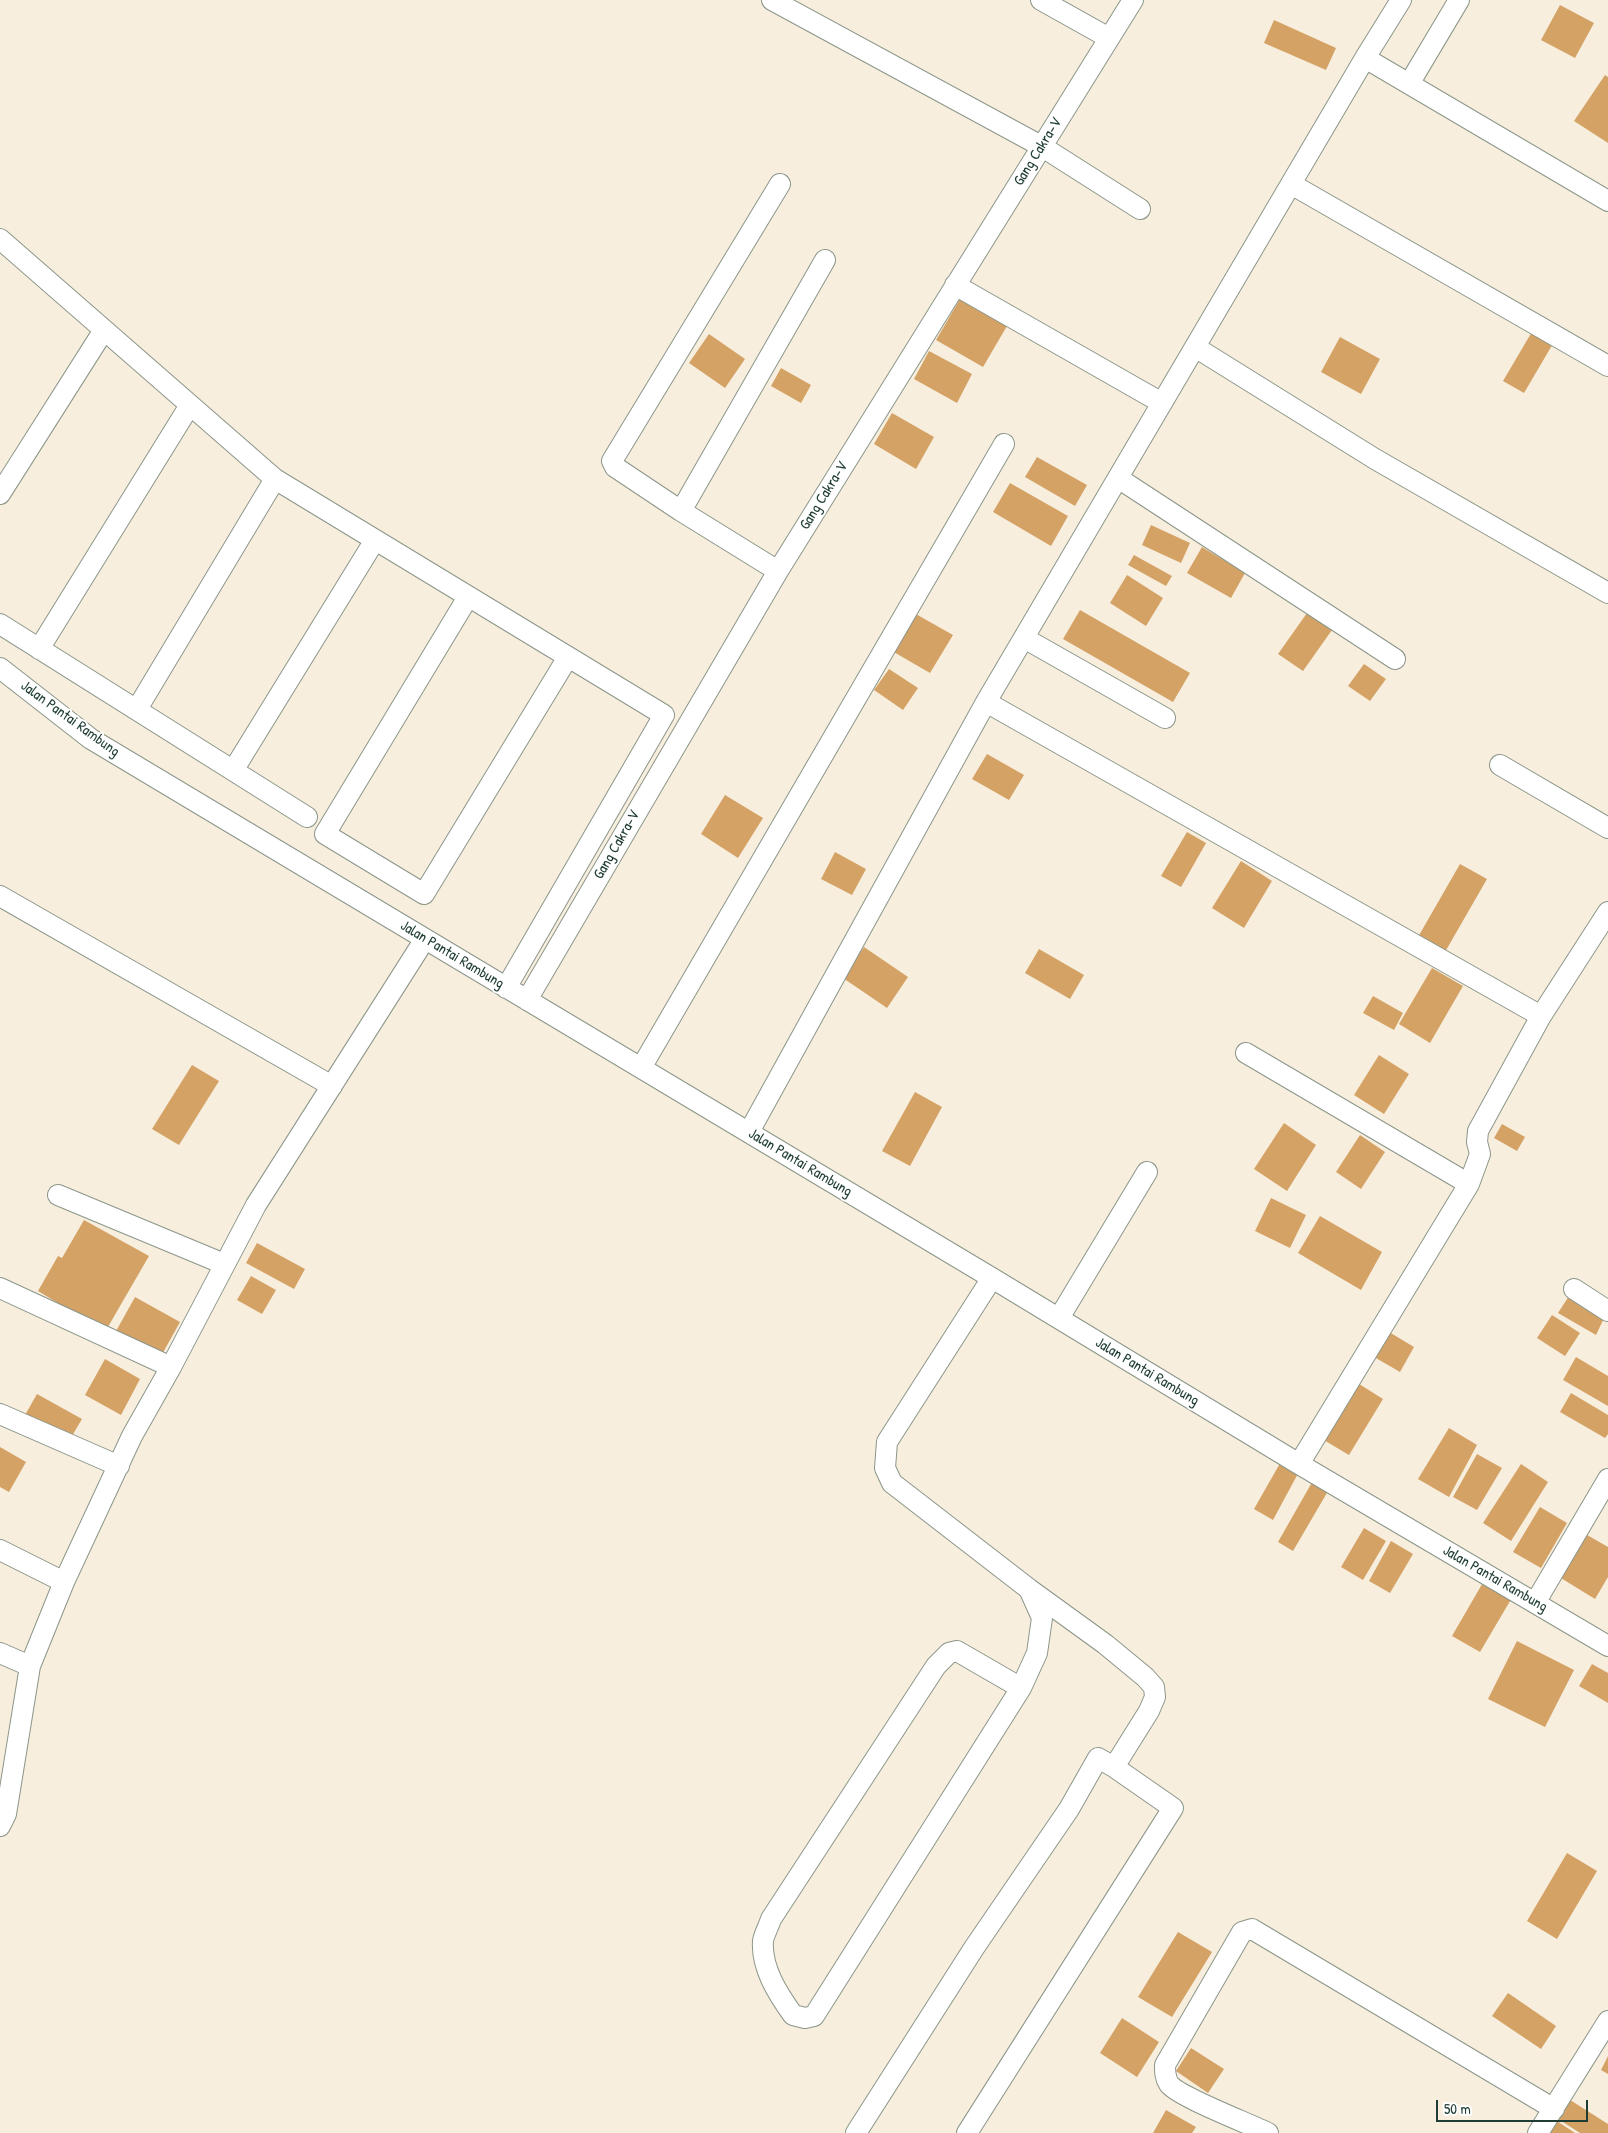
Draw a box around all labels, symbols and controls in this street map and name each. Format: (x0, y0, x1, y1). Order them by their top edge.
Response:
street label: Gang Cakra-V (1010, 115, 1066, 189)
street label: Gang Cakra-V (796, 459, 852, 533)
street label: Jalan Pantai Rambung (17, 677, 123, 761)
street label: Gang Cakra-V (590, 807, 644, 883)
street label: Jalan Pantai Rambung (397, 917, 507, 993)
street label: Jalan Pantai Rambung (745, 1125, 855, 1201)
street label: Jalan Pantai Rambung (1092, 1334, 1202, 1410)
street label: Jalan Pantai Rambung (1439, 1542, 1551, 1616)
scale bar (1438, 2090, 1590, 2122)
text: 50 m (1444, 2098, 1471, 2119)

